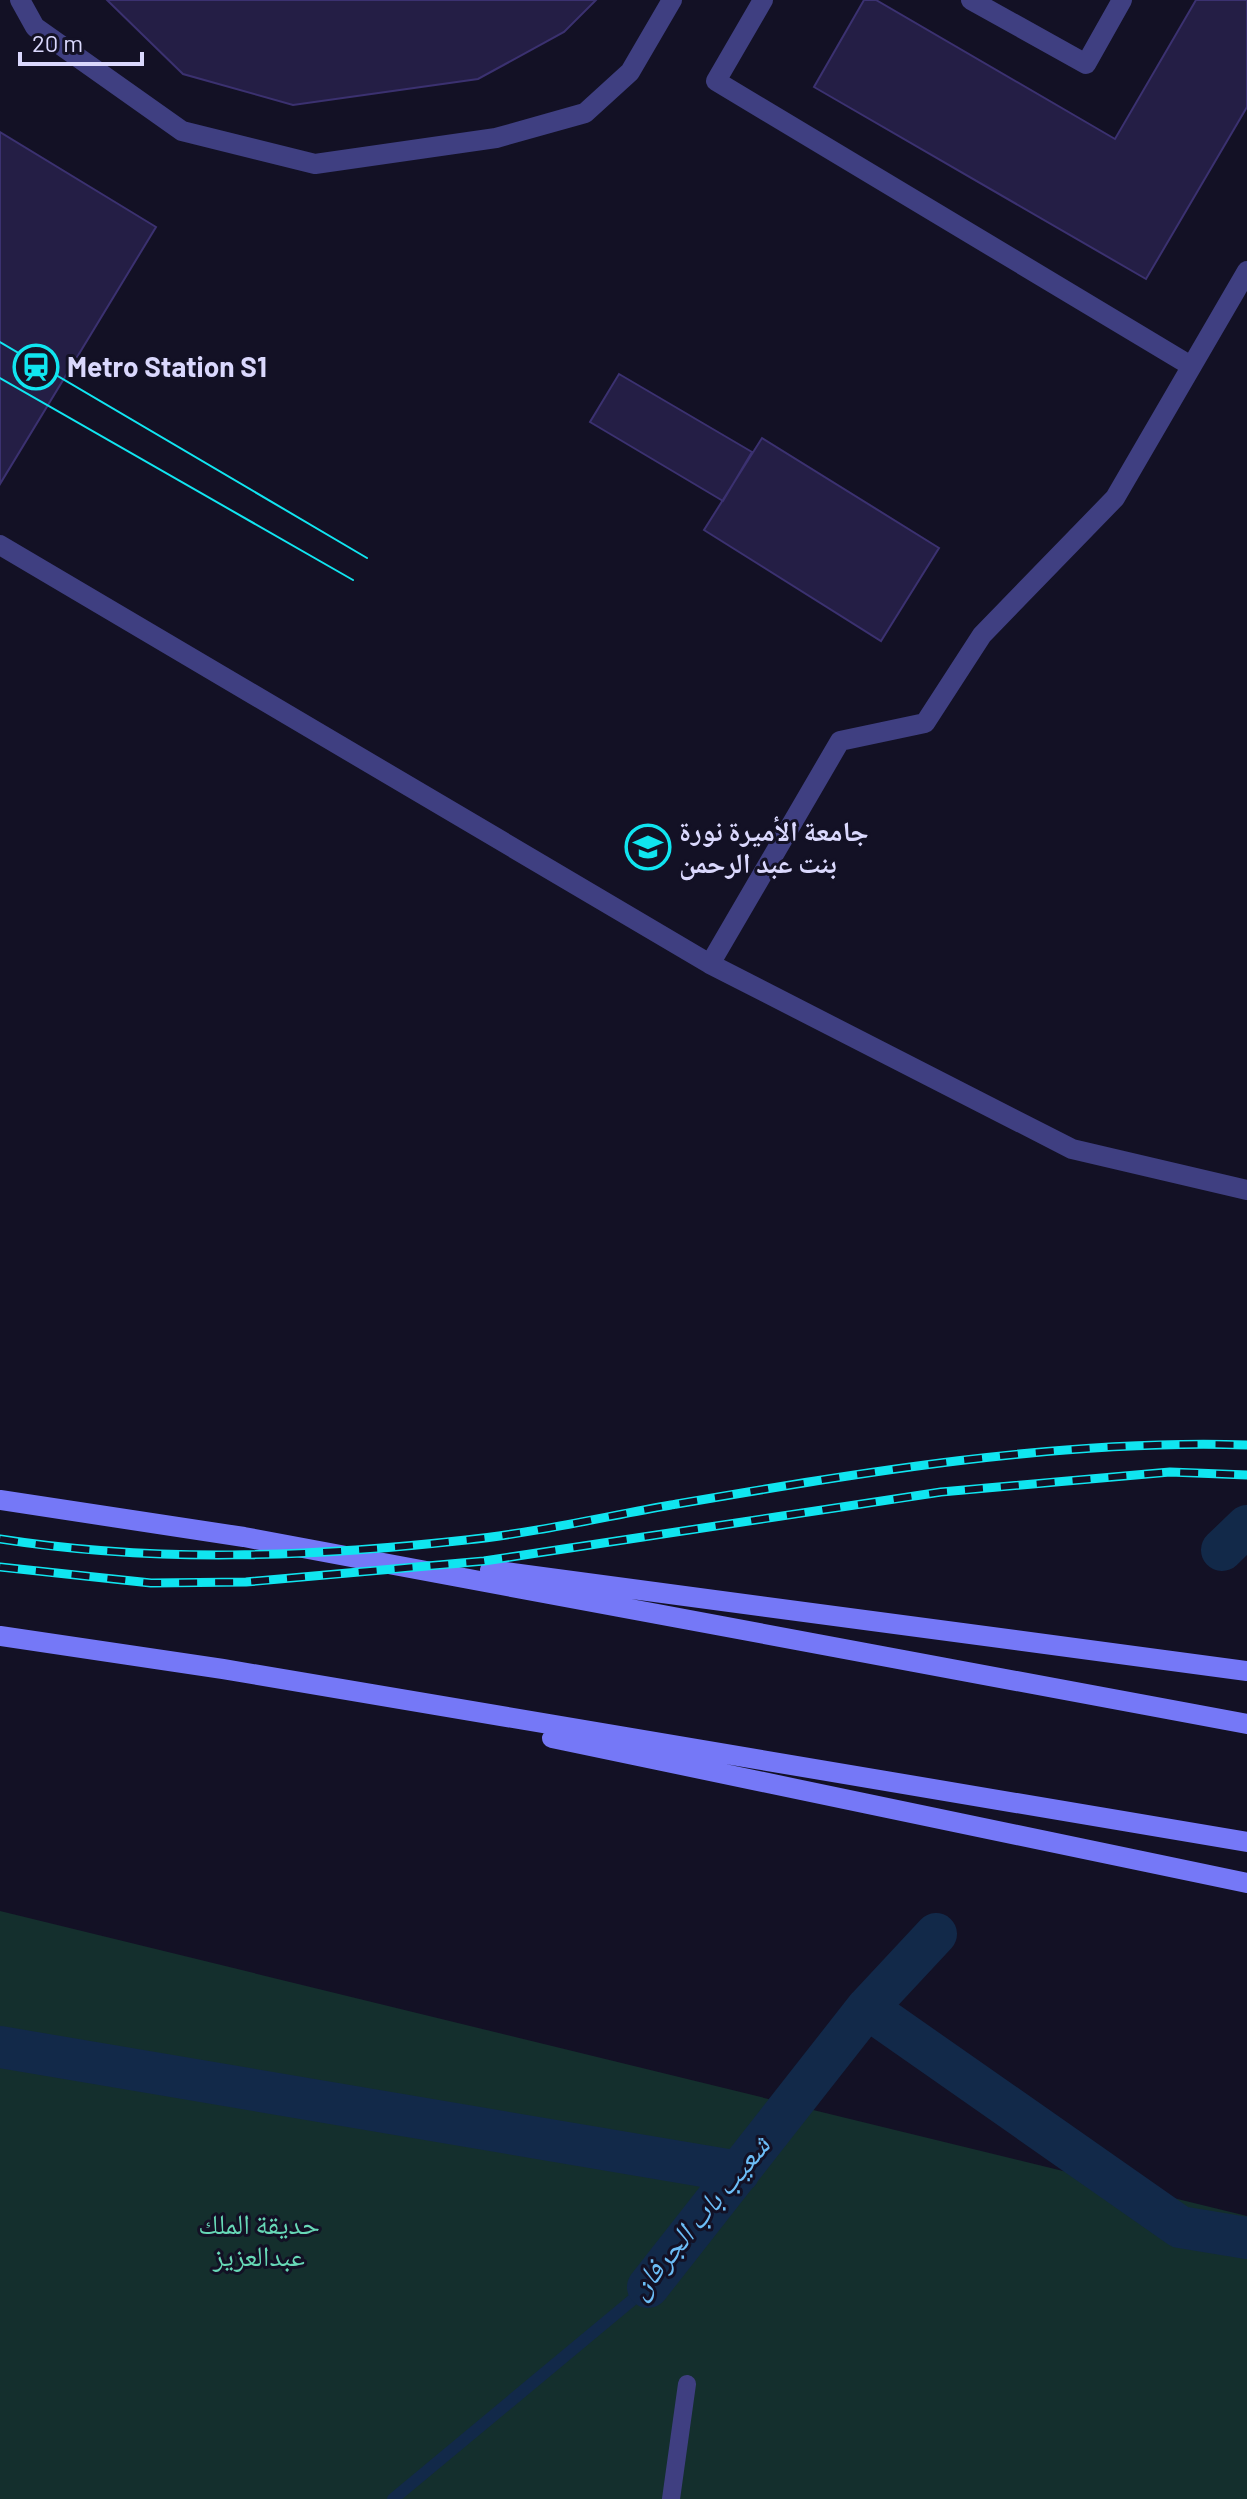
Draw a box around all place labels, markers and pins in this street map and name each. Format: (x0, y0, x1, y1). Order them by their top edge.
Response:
station icon: Metro Station S1 (12, 343, 60, 391)
place label: Metro Station S1 (67, 349, 267, 383)
place label: جامعة الأميرة نورة بنت عبد الرحمن (679, 813, 869, 881)
school or university icon: جامعة الأميرة نورة بنت عبد الرحمن (624, 823, 672, 871)

